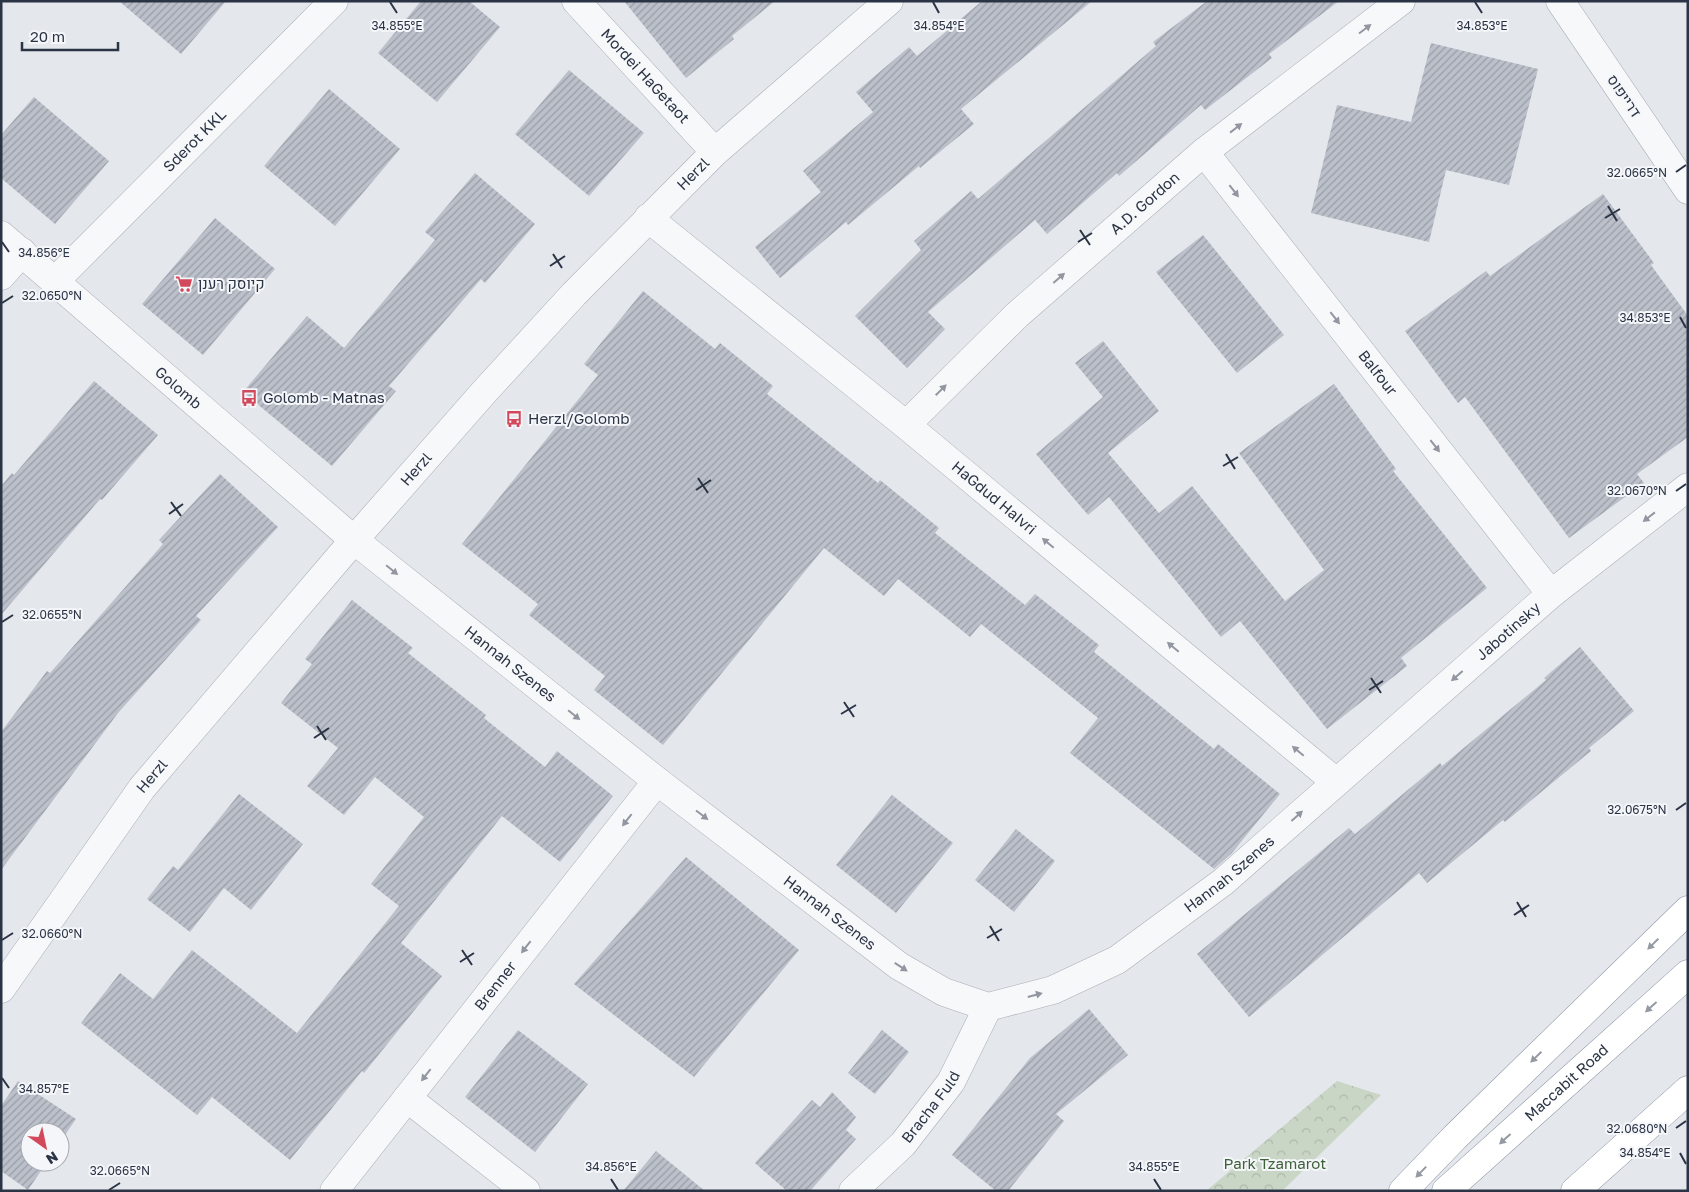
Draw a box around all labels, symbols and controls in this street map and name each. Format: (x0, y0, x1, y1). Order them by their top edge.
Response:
text: 34.855°E (371, 18, 423, 33)
text: 34.854°E (914, 18, 964, 33)
text: 34.853°E (1456, 18, 1508, 33)
scale bar (22, 20, 119, 52)
one-way arrow (1358, 23, 1371, 34)
street label: Mordei HaGetaot (598, 24, 694, 126)
text: 20 m (30, 27, 65, 45)
street label: דרייפוס (1604, 71, 1646, 120)
street label: Sderot KKL (159, 105, 229, 175)
one-way arrow (1229, 122, 1242, 133)
street label: Herzl (673, 153, 713, 193)
text: 32.0665°N (1607, 165, 1667, 180)
street label: A.D. Gordon (1106, 168, 1183, 238)
one-way arrow (1229, 184, 1240, 197)
text: 34.856°E (18, 245, 70, 260)
one-way arrow (1052, 273, 1065, 284)
supermarket icon: קיוסק רענן (174, 274, 194, 294)
place label: קיוסק רענן (198, 274, 265, 292)
text: 32.0650°N (22, 288, 82, 303)
text: 34.853°E (1619, 310, 1671, 325)
one-way arrow (1329, 312, 1340, 325)
street label: Balfour (1355, 346, 1402, 399)
street label: Golomb (152, 362, 206, 412)
one-way arrow (935, 384, 947, 396)
bus stop icon: Golomb - Matnas (239, 388, 259, 408)
place label: Golomb - Matnas (263, 388, 385, 406)
bus stop icon: Herzl/Golomb (504, 409, 524, 429)
place label: Herzl/Golomb (528, 409, 629, 427)
one-way arrow (1430, 439, 1440, 453)
street label: Herzl (396, 448, 435, 489)
street label: HaGdud HaIvri (948, 457, 1041, 538)
text: 32.0670°N (1607, 483, 1667, 498)
one-way arrow (1643, 512, 1656, 522)
one-way arrow (1042, 537, 1055, 548)
one-way arrow (385, 565, 398, 576)
street label: Jabotinsky (1472, 597, 1544, 664)
text: 32.0655°N (22, 607, 82, 622)
street label: Hannah Szenes (461, 622, 560, 705)
one-way arrow (1167, 641, 1180, 652)
one-way arrow (1450, 671, 1463, 682)
one-way arrow (567, 710, 580, 721)
one-way arrow (1292, 745, 1305, 756)
street label: Herzl (132, 755, 171, 796)
text: 32.0675°N (1607, 802, 1667, 817)
one-way arrow (695, 810, 708, 821)
one-way arrow (1290, 811, 1303, 822)
one-way arrow (622, 813, 633, 826)
street label: Hannah Szenes (1180, 831, 1278, 916)
street label: Hannah Szenes (780, 871, 880, 953)
text: 32.0660°N (22, 926, 82, 941)
one-way arrow (1647, 938, 1659, 950)
one-way arrow (521, 940, 532, 953)
street label: Brenner (470, 957, 520, 1014)
one-way arrow (894, 962, 907, 971)
one-way arrow (1027, 991, 1042, 999)
one-way arrow (1645, 1001, 1658, 1012)
street label: Maccabit Road (1520, 1040, 1611, 1124)
one-way arrow (1531, 1051, 1543, 1063)
one-way arrow (420, 1068, 431, 1081)
street label: Bracha Fuld (897, 1068, 963, 1146)
text: 34.857°E (19, 1081, 69, 1096)
text: 32.0680°N (1607, 1121, 1667, 1136)
north arrow (20, 1122, 70, 1172)
one-way arrow (1498, 1133, 1511, 1144)
text: 34.854°E (1620, 1145, 1670, 1160)
text: N (43, 1148, 61, 1168)
park label: Park Tzamarot (1224, 1154, 1326, 1172)
text: 34.856°E (585, 1159, 637, 1174)
text: 34.855°E (1128, 1159, 1180, 1174)
text: 32.0665°N (90, 1163, 150, 1178)
one-way arrow (1415, 1166, 1427, 1178)

